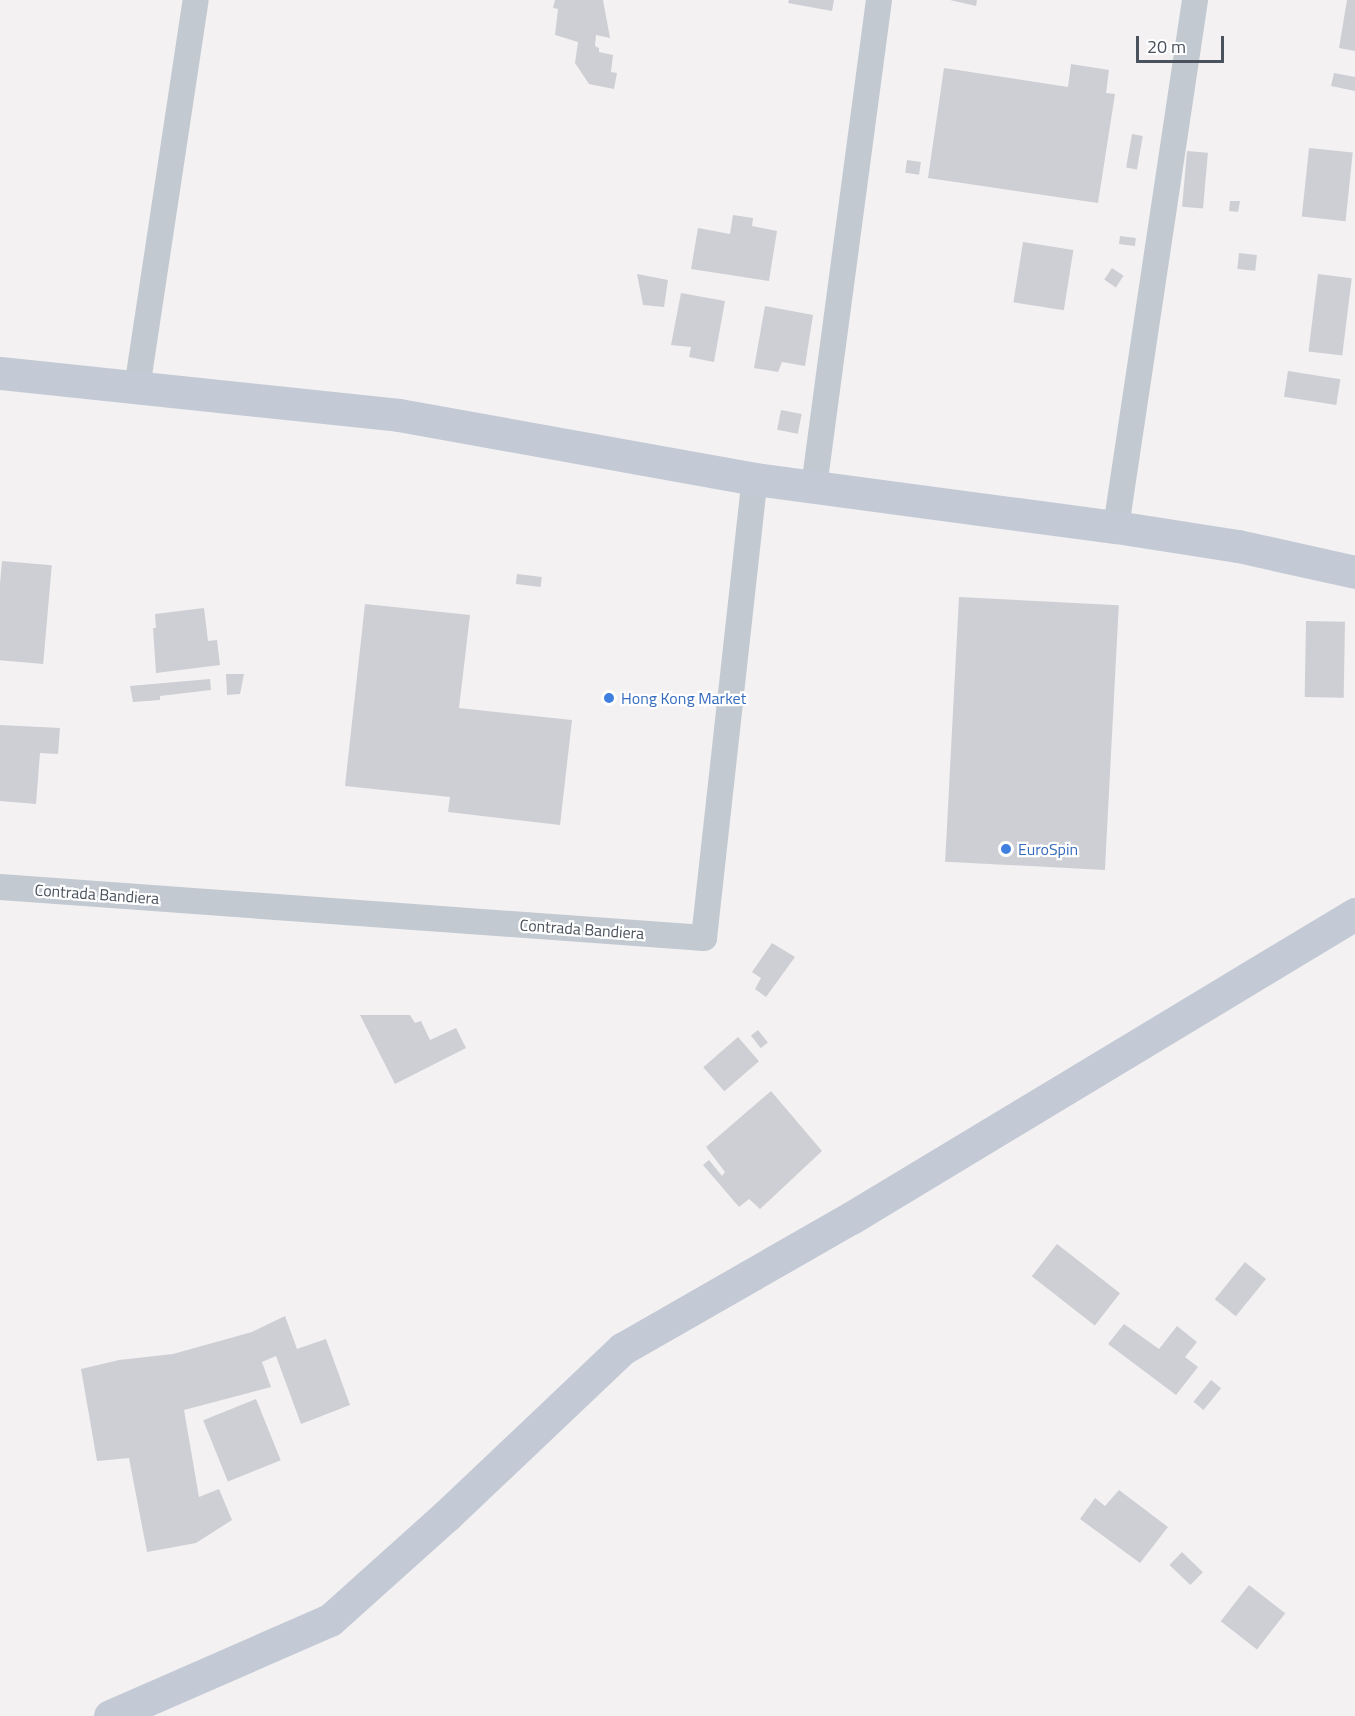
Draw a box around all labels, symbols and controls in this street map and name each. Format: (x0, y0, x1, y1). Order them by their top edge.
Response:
scale bar (1139, 24, 1228, 62)
text: 20 m (1147, 33, 1186, 60)
place label: Hong Kong Market (621, 688, 746, 708)
marker: Hong Kong Market (602, 691, 616, 705)
place label: EuroSpin (1018, 839, 1078, 859)
marker: EuroSpin (999, 842, 1013, 856)
street label: Contrada Bandiera (34, 880, 160, 908)
street label: Contrada Bandiera (519, 915, 645, 943)

